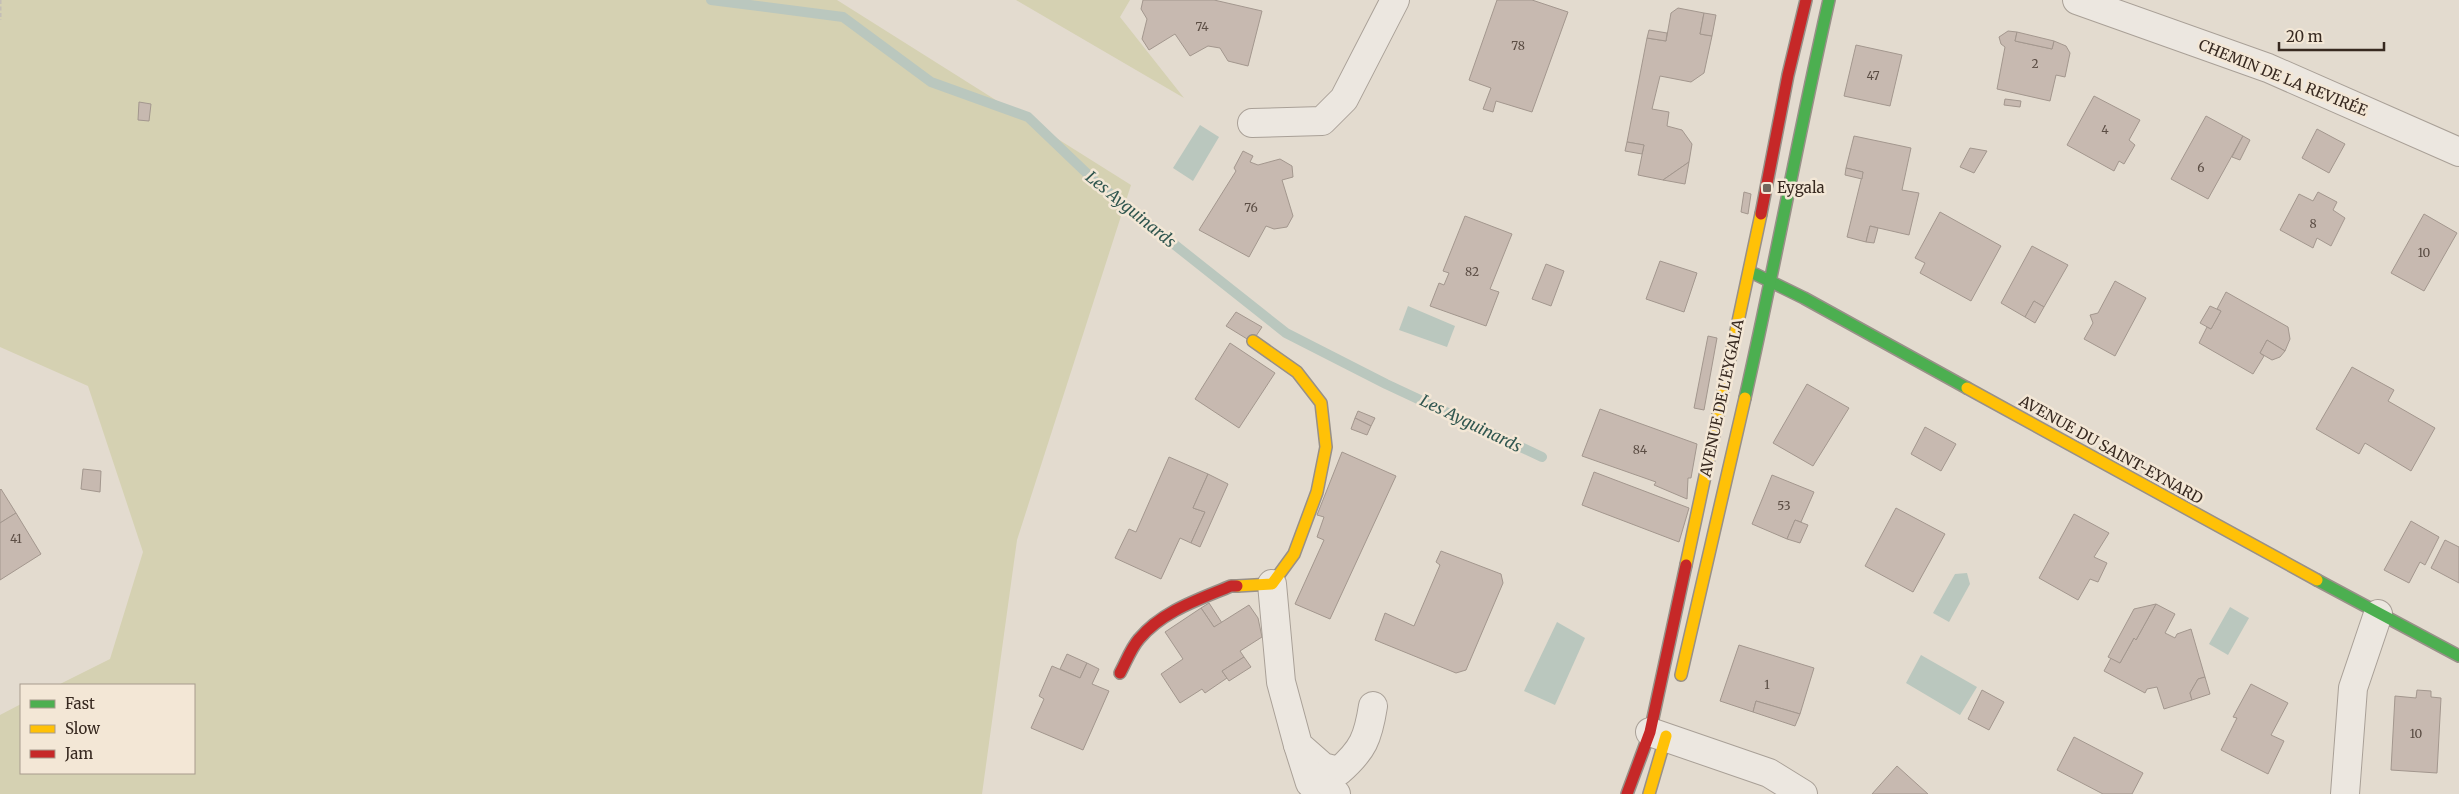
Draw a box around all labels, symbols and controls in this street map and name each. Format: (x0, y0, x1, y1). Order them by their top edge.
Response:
house number: 74 (1195, 19, 1209, 34)
scale bar (2279, 20, 2384, 52)
text: 20 m (2286, 27, 2323, 46)
street label: CHEMIN DE LA REVIRÉE (2196, 34, 2371, 120)
house number: 78 (1511, 38, 1525, 53)
house number: 2 (2031, 56, 2039, 71)
house number: 47 (1866, 68, 1880, 83)
house number: 4 (2101, 122, 2109, 137)
house number: 6 (2197, 160, 2205, 175)
water label: Les Ayguinards (1082, 167, 1180, 252)
place label: Eygala (1777, 178, 1825, 197)
marker: Eygala (1761, 182, 1773, 194)
house number: 76 (1244, 200, 1258, 215)
house number: 8 (2309, 216, 2317, 231)
house number: 10 (2418, 245, 2431, 260)
house number: 82 (1465, 264, 1479, 279)
street label: AVENUE DE L'EYGALA (1695, 317, 1748, 479)
water label: Les Ayguinards (1417, 390, 1525, 456)
street label: AVENUE DU SAINT-EYNARD (2015, 391, 2206, 508)
house number: 84 (1633, 442, 1648, 457)
house number: 53 (1777, 498, 1791, 513)
house number: 41 (10, 531, 23, 546)
house number: 1 (1764, 677, 1770, 692)
legend (20, 684, 195, 774)
text: Fast (65, 694, 95, 713)
text: Slow (65, 719, 100, 738)
house number: 10 (2410, 726, 2423, 741)
text: Jam (64, 744, 93, 763)

